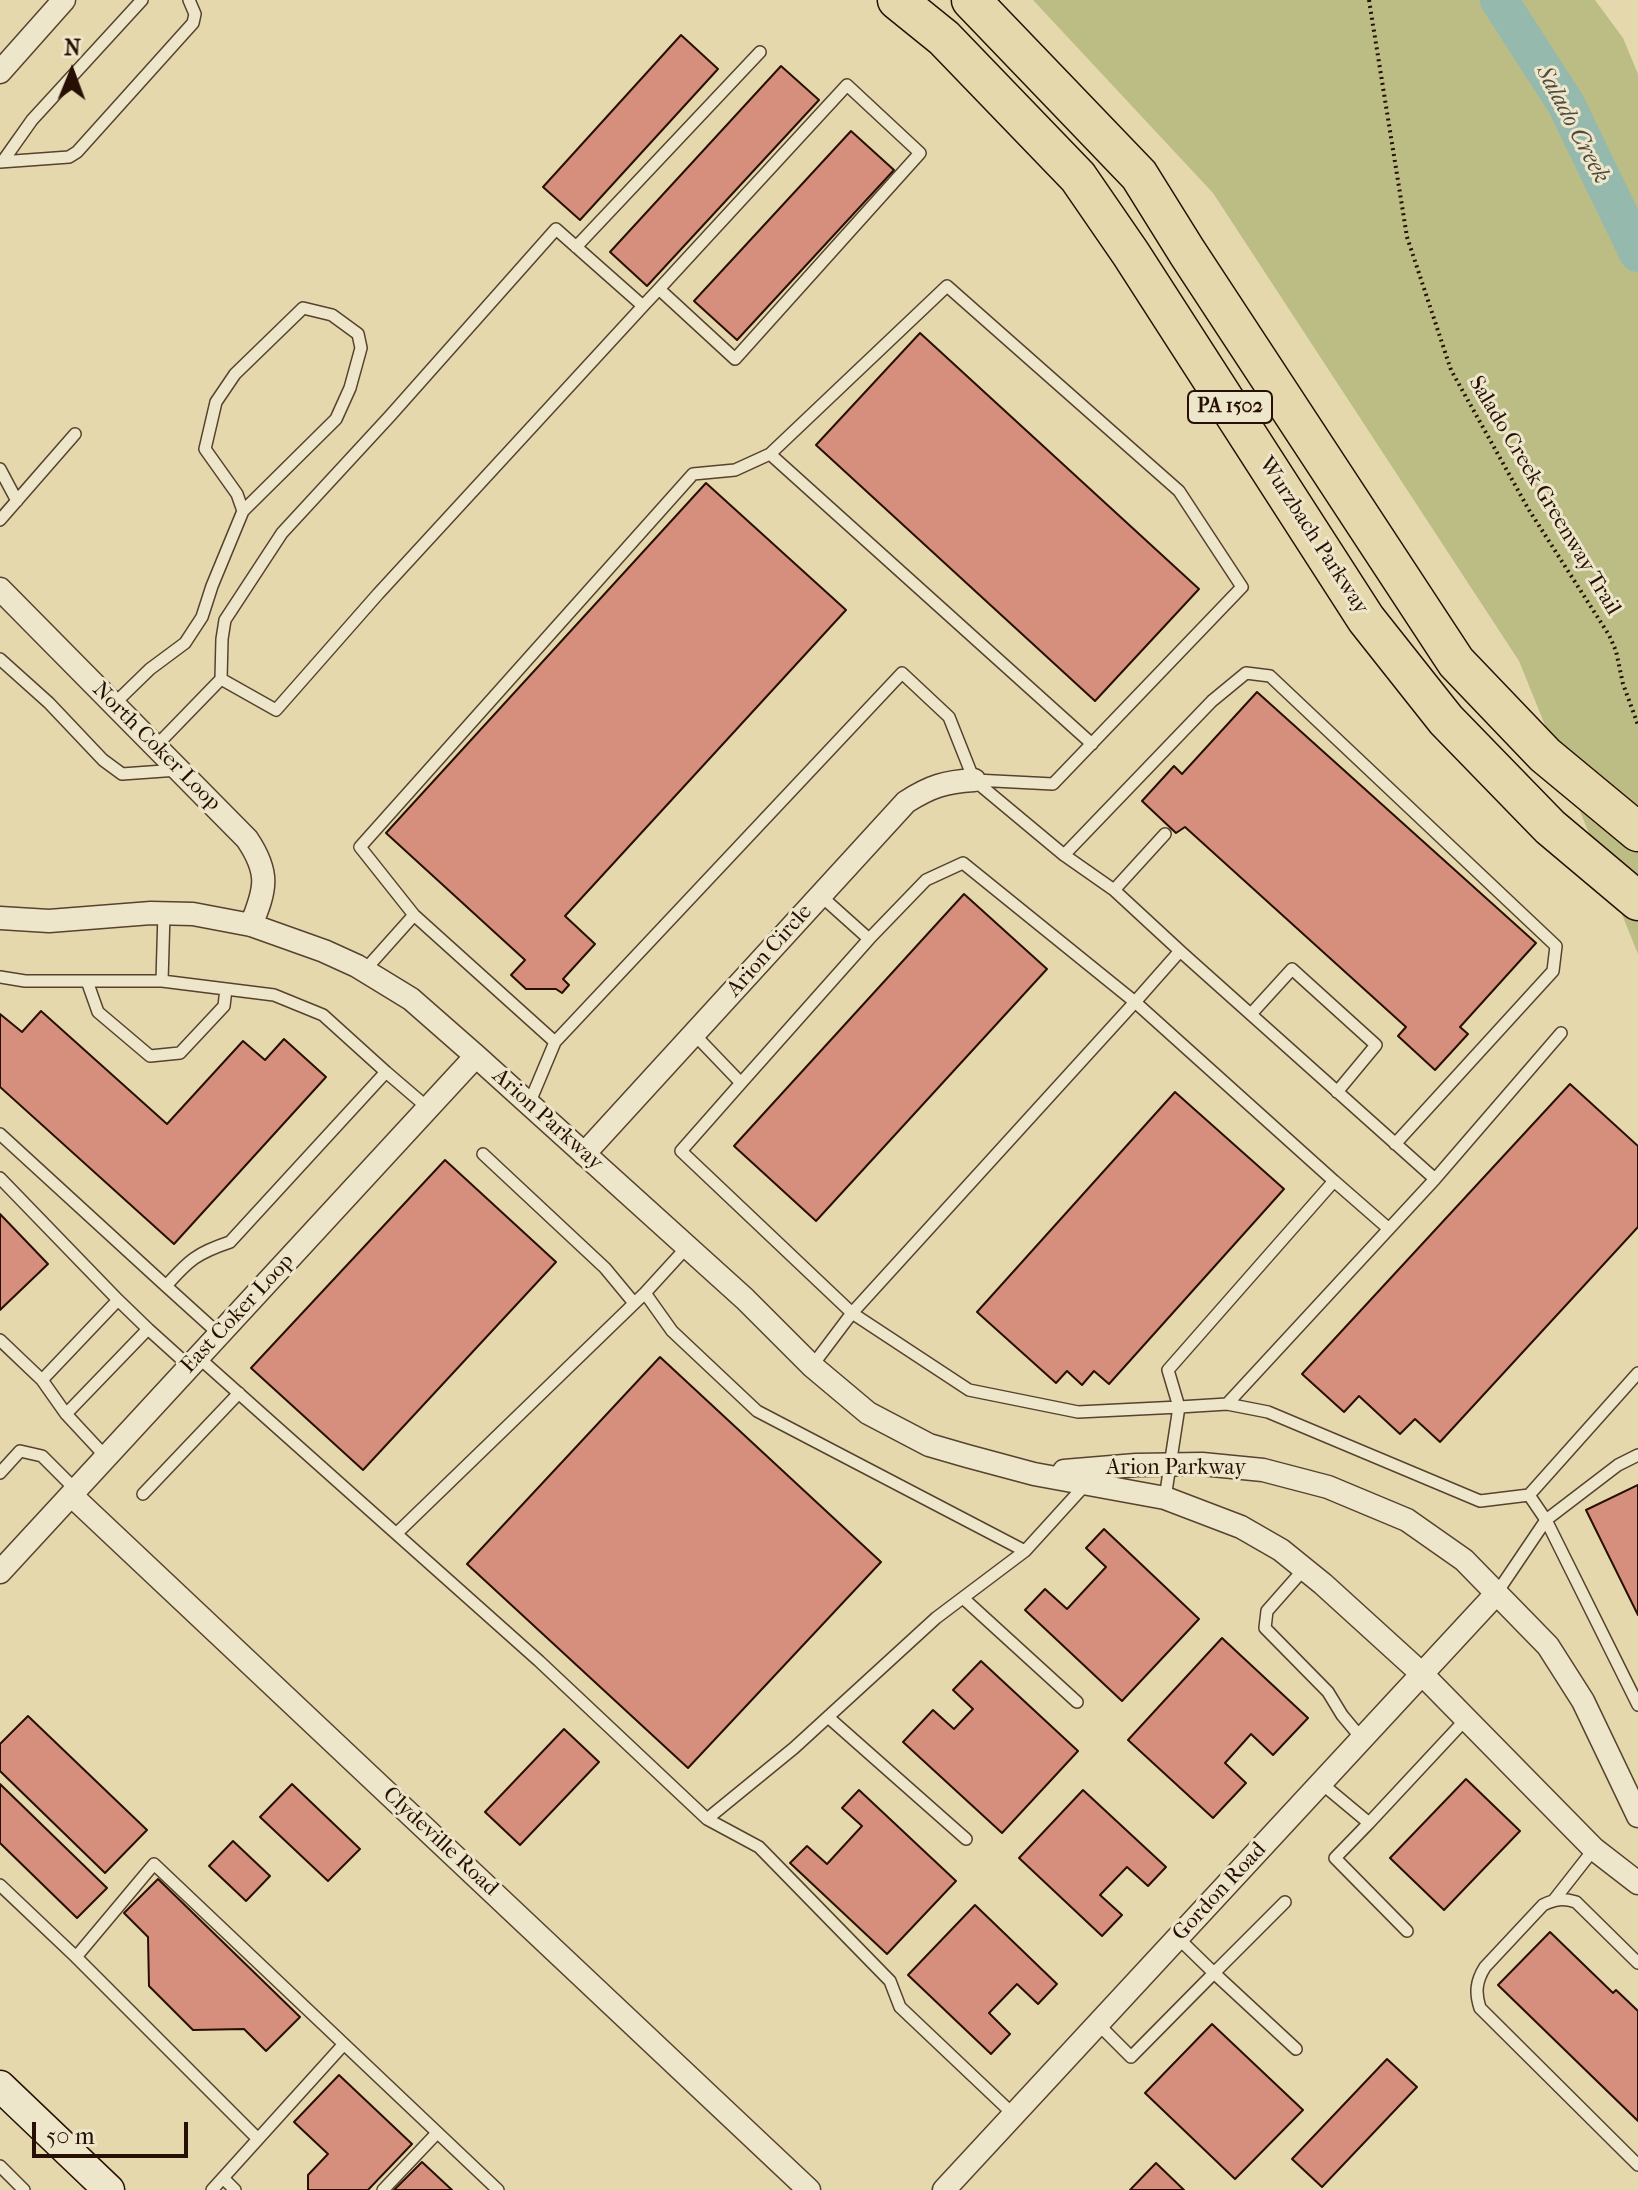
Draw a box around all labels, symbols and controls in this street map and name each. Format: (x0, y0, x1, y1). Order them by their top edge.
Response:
north arrow (32, 32, 112, 112)
text: N (64, 35, 81, 61)
water label: Salado Creek (1529, 61, 1615, 189)
street label: Salado Creek Greenway Trail (1462, 372, 1626, 620)
road number: PA 1502 (1188, 391, 1272, 423)
street label: Wurzbach Parkway (1252, 452, 1374, 620)
street label: North Coker Loop (86, 677, 226, 817)
street label: Arion Circle (722, 899, 818, 1003)
street label: Arion Parkway (486, 1063, 608, 1177)
street label: East Coker Loop (176, 1249, 300, 1379)
street label: Arion Parkway (1106, 1456, 1246, 1482)
street label: Clydeville Road (377, 1782, 503, 1902)
street label: Gordon Road (1168, 1837, 1272, 1947)
scale bar (36, 2106, 192, 2156)
text: 50 m (46, 2122, 95, 2150)

